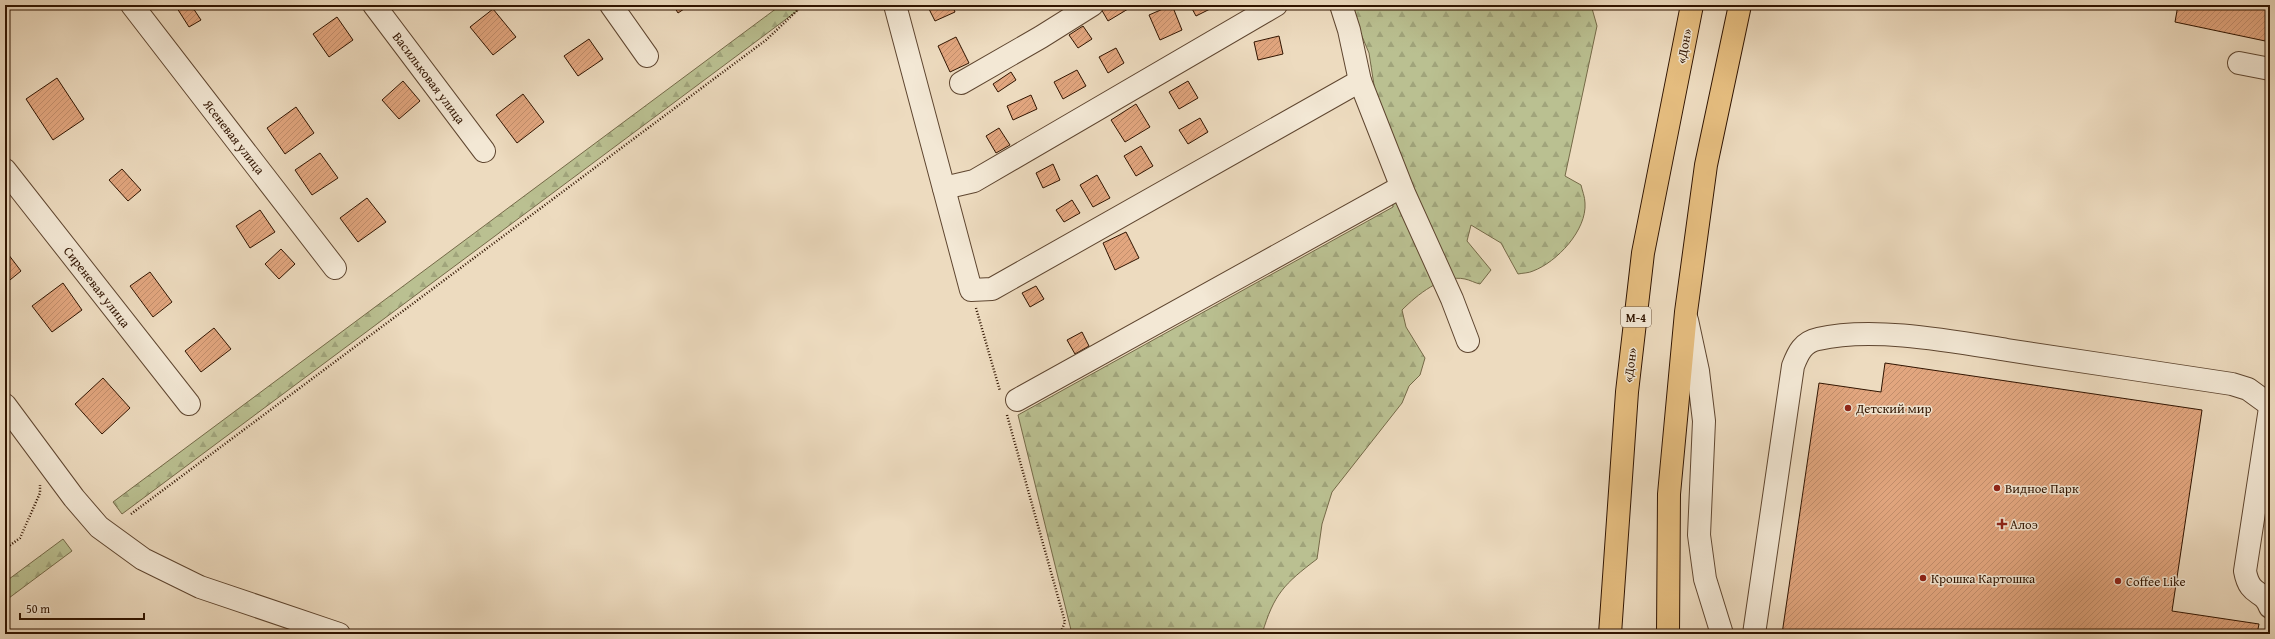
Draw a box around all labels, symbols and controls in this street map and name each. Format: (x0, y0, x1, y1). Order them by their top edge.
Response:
street label: «Дон» (1671, 27, 1697, 65)
street label: Васильковая улица (388, 28, 470, 129)
street label: Ясеневая улица (198, 95, 270, 179)
street label: Сиреневая улица (59, 242, 135, 332)
road number: М-4 (1621, 307, 1651, 327)
street label: «Дон» (1618, 346, 1642, 384)
place label: Детский мир (1855, 399, 1932, 418)
marker: Детский мир (1843, 403, 1853, 413)
place label: Видное Парк (2005, 479, 2079, 498)
marker: Видное Парк (1992, 483, 2002, 493)
place label: Алоэ (2010, 515, 2038, 534)
marker: Алоэ (1997, 519, 2007, 529)
place label: Крошка Картошка (1931, 569, 2036, 588)
place label: Coffee Like (2126, 572, 2186, 591)
marker: Крошка Картошка (1918, 573, 1928, 583)
marker: Coffee Like (2113, 576, 2123, 586)
scale bar (20, 595, 144, 621)
text: 50 m (26, 600, 50, 617)

